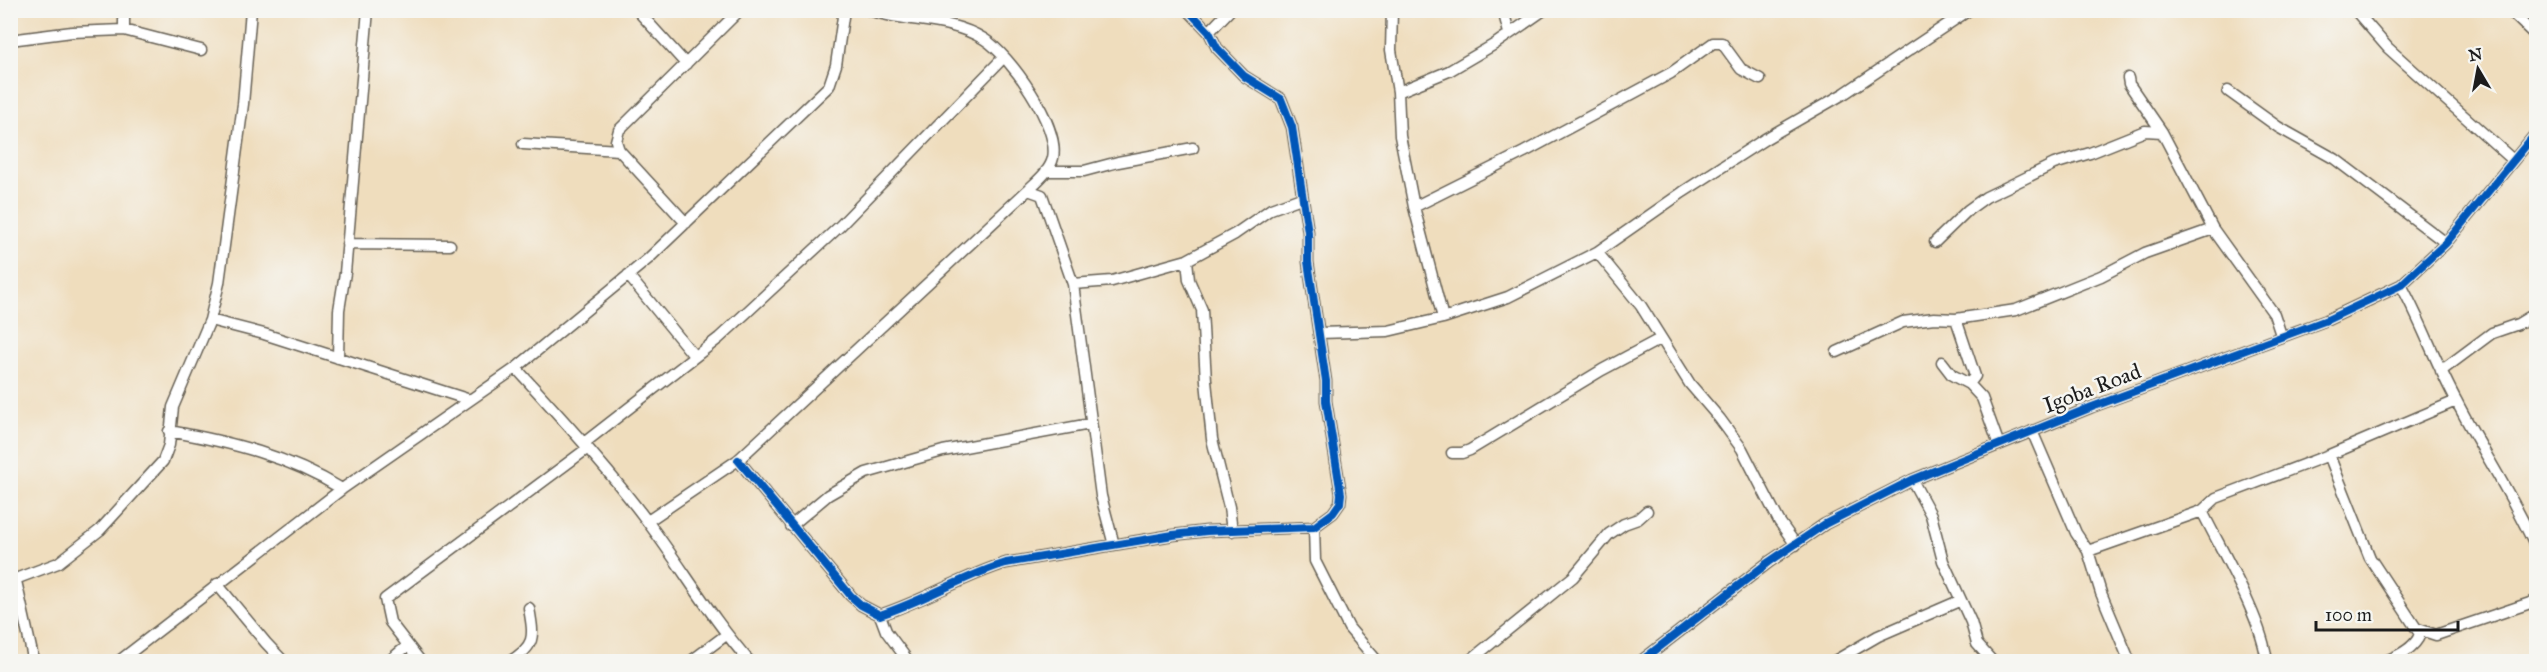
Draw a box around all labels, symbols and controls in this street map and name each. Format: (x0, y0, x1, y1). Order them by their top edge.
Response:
north arrow (2448, 39, 2508, 99)
text: N (2467, 44, 2484, 65)
street label: Igoba Road (2039, 357, 2145, 419)
scale bar (2316, 594, 2458, 632)
text: 100 m (2325, 604, 2372, 626)

